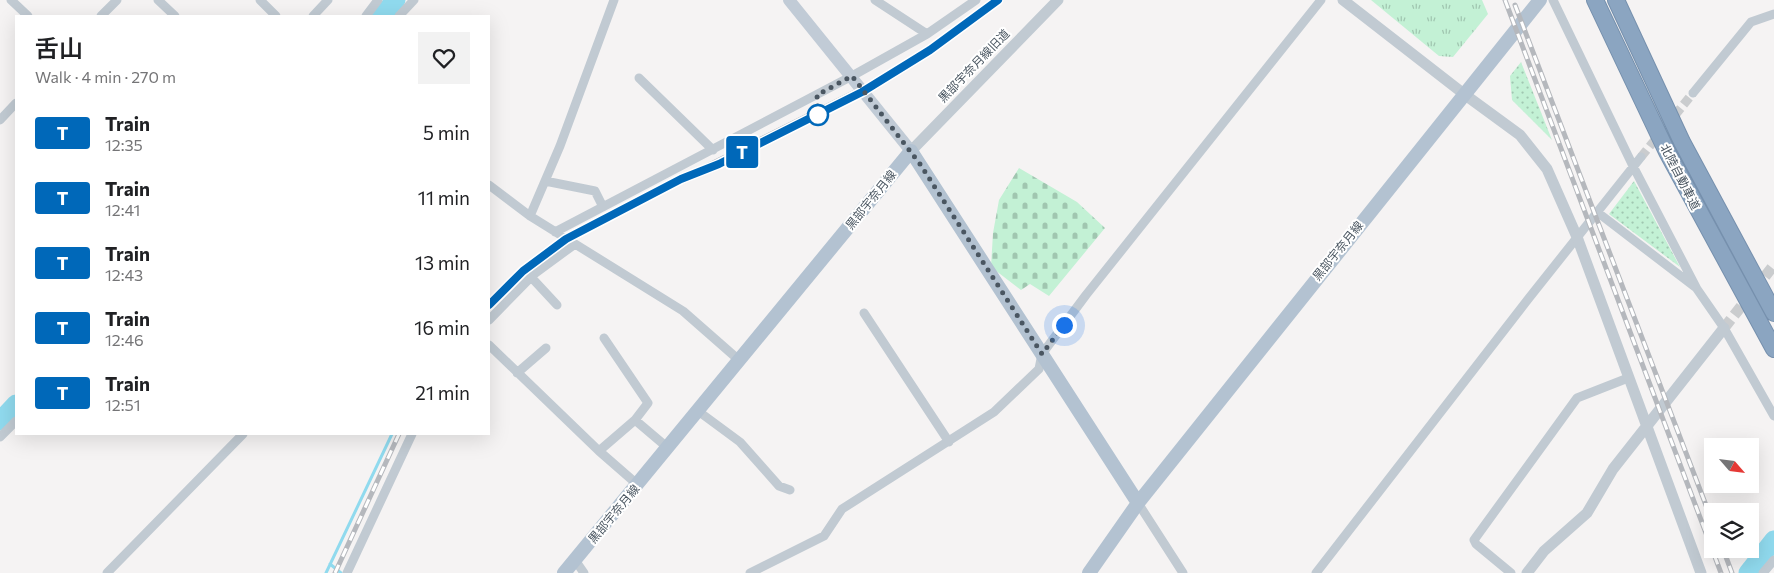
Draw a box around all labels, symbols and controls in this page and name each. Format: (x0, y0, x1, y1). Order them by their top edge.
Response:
street label: 黒部宇奈月線旧道 (935, 26, 1012, 105)
button: heart (418, 32, 470, 84)
text: 舌山 (35, 33, 83, 62)
text: Walk · 4 min · 270 m (35, 67, 176, 86)
unlabelled marker (807, 104, 829, 126)
text: Train (105, 112, 150, 135)
text: 5 min (423, 121, 470, 144)
text: T (57, 122, 68, 144)
text: 12:35 (105, 135, 143, 154)
line badge: T (726, 136, 758, 168)
text: T (736, 141, 748, 163)
street label: 北陸自動車道 (1658, 141, 1703, 212)
street label: 黒部宇奈月線 (842, 167, 898, 232)
text: Train (105, 177, 150, 200)
text: 11 min (418, 186, 470, 209)
text: T (57, 187, 68, 209)
text: 12:41 (105, 200, 140, 219)
street label: 黒部宇奈月線 (1309, 218, 1365, 283)
text: Train (105, 242, 150, 265)
text: 13 min (415, 251, 470, 274)
text: T (57, 252, 68, 274)
text: 12:43 (105, 265, 143, 284)
text: Train (105, 307, 150, 330)
your location (1052, 313, 1077, 338)
text: 16 min (414, 316, 470, 339)
text: T (57, 317, 68, 339)
text: 12:46 (105, 330, 144, 349)
text: Train (105, 372, 150, 395)
text: 21 min (415, 381, 470, 404)
text: T (57, 382, 68, 404)
text: 12:51 (105, 395, 141, 414)
north arrow (1704, 438, 1759, 492)
map controls (1704, 438, 1759, 558)
street label: 黒部宇奈月線 (585, 481, 642, 545)
button: layers (1704, 503, 1759, 558)

